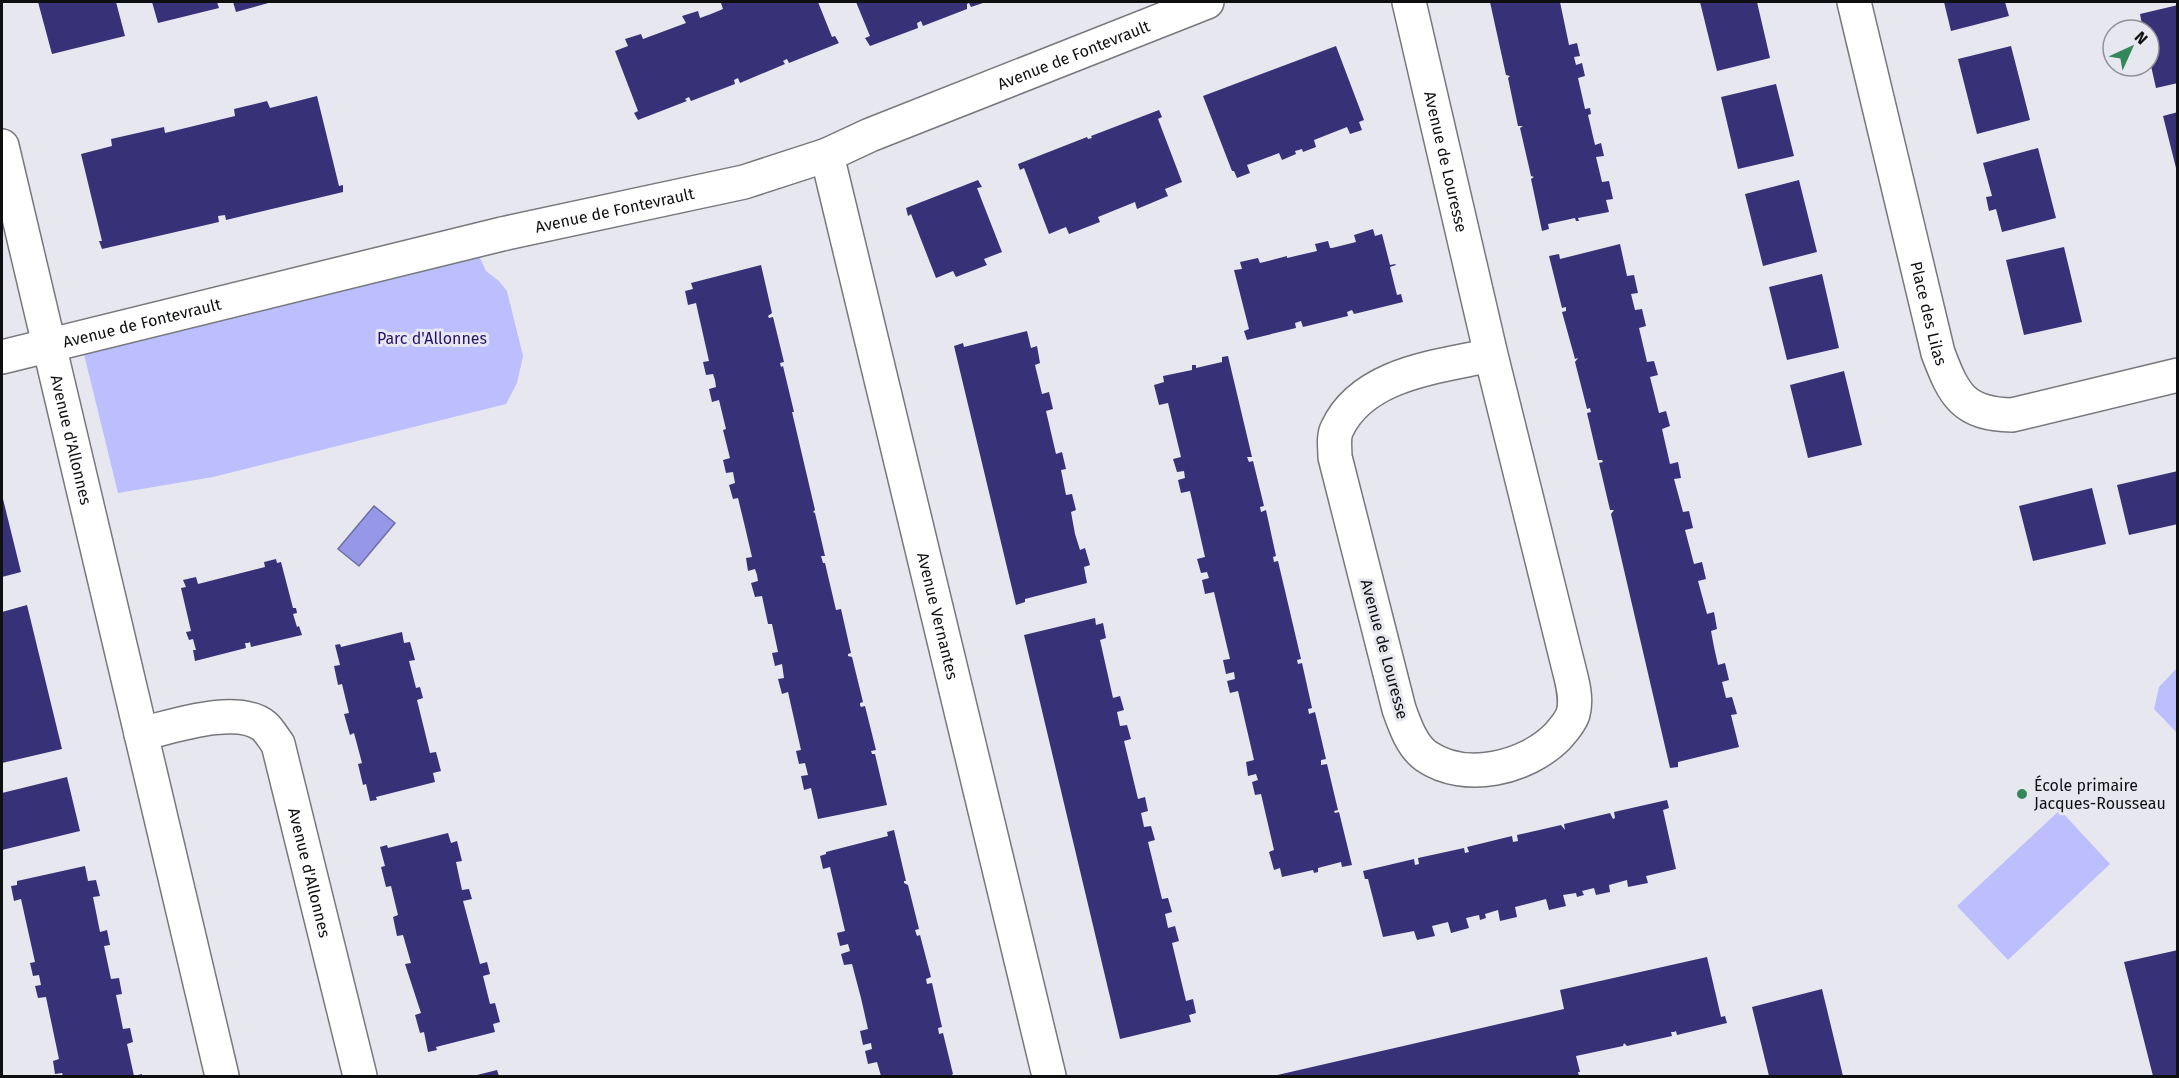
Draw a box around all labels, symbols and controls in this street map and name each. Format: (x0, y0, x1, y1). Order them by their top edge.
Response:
street label: Avenue de Fontevrault (995, 16, 1153, 94)
north arrow (2101, 18, 2161, 78)
text: N (2131, 27, 2152, 48)
street label: Avenue de Louresse (1420, 89, 1471, 234)
street label: Avenue de Fontevrault (533, 184, 696, 237)
street label: Place des Lilas (1906, 260, 1951, 368)
street label: Avenue de Fontevrault (61, 294, 223, 352)
park label: Parc d'Allonnes (377, 329, 487, 348)
street label: Avenue d'Allonnes (46, 373, 96, 507)
street label: Avenue Vernantes (913, 550, 962, 681)
street label: Avenue de Louresse (1357, 577, 1412, 721)
place label: École primaire Jacques-Rousseau (2034, 775, 2166, 813)
marker: École primaire Jacques-Rousseau (2015, 787, 2029, 801)
street label: Avenue d'Allonnes (284, 806, 334, 939)

